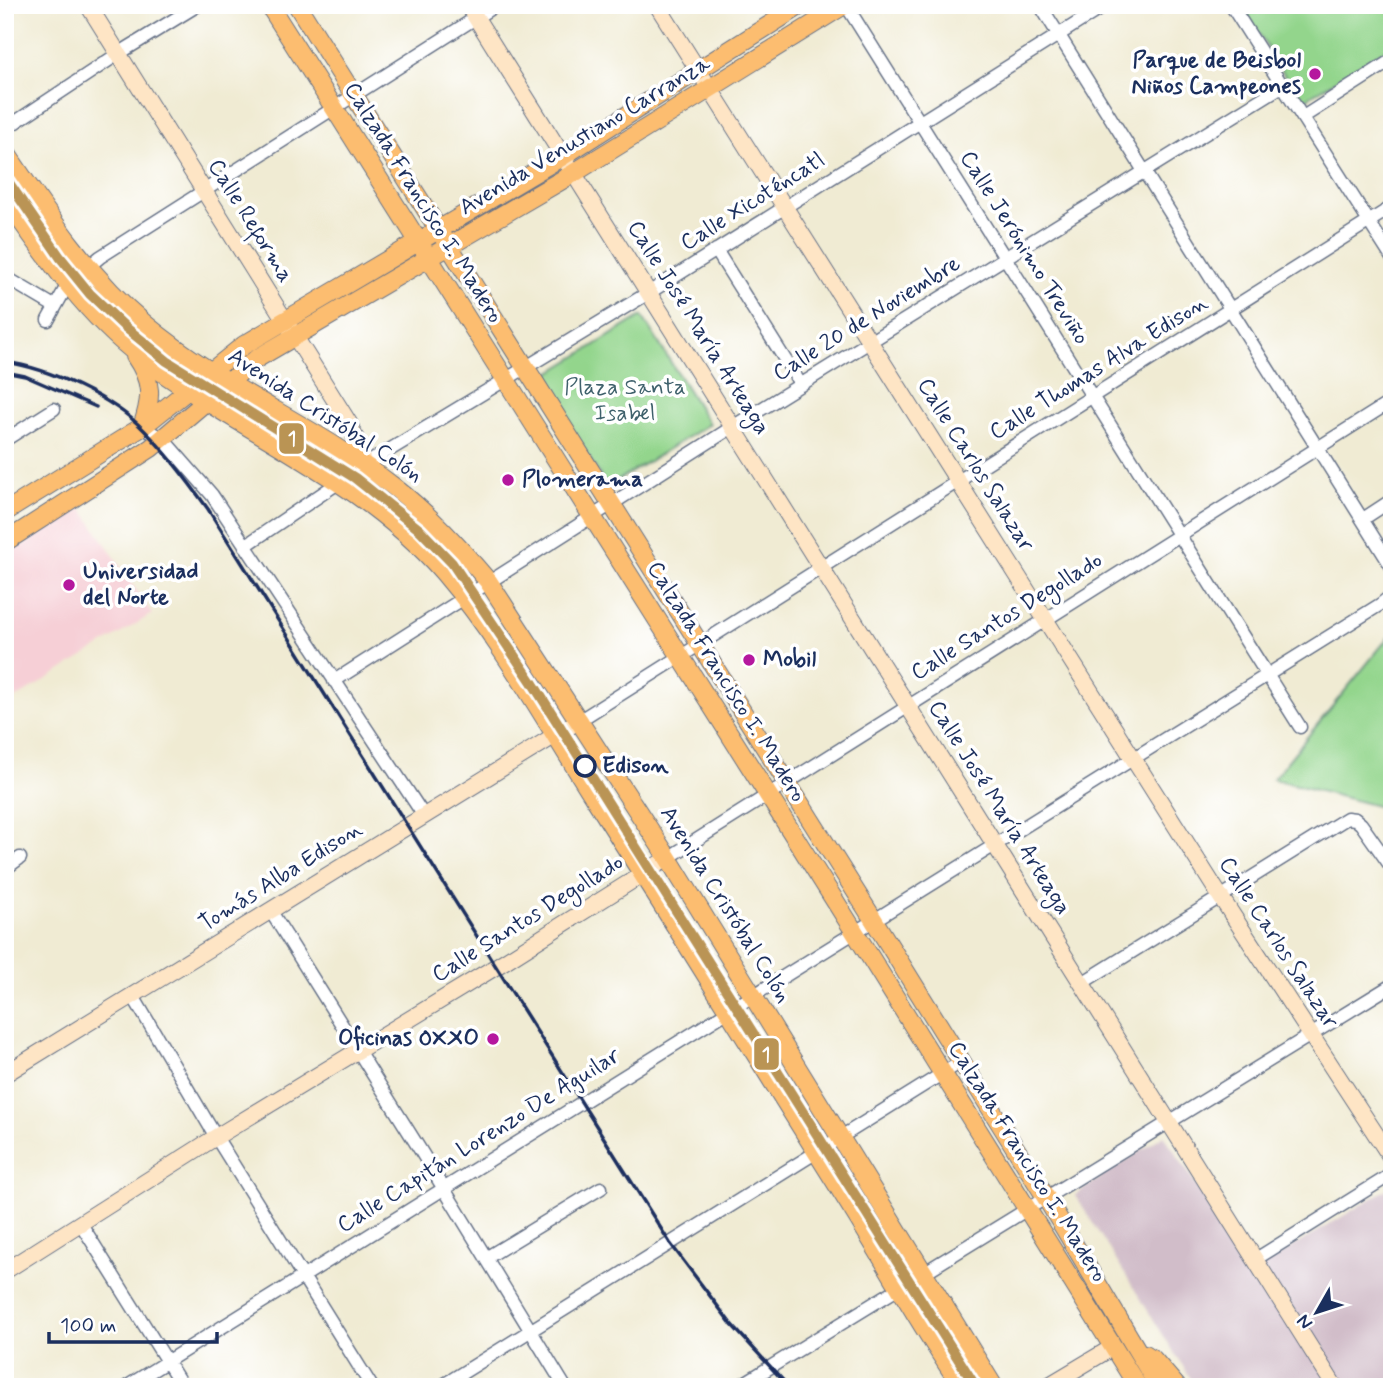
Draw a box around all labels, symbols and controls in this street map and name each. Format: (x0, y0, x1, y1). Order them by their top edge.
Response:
place label: Parque de Beisbol Niños Campeones (1131, 46, 1301, 102)
street label: Avenida Venustiano Carranza (454, 49, 716, 223)
marker: Parque de Beisbol Niños Campeones (1307, 66, 1323, 82)
street label: Calzada Francisco I. Madero (336, 77, 510, 329)
street label: Calle Jerónimo Treviño (952, 145, 1096, 351)
street label: Calle Xicoténcatl (675, 146, 831, 258)
street label: Calle Reforma (199, 154, 300, 289)
street label: Calle José María Arteaga (618, 215, 776, 442)
street label: Calle 20 de Noviembre (768, 249, 967, 389)
street label: Calle Thomas Alva Edison (984, 288, 1214, 448)
street label: Avenida Cristóbal Colón (222, 342, 428, 490)
park label: Plaza Santa Isabel (564, 373, 686, 429)
street label: Calle Carlos Salazar (910, 373, 1041, 558)
line badge: 1 (278, 422, 305, 455)
text: 1 (288, 427, 296, 452)
place label: Plomerama (522, 465, 643, 495)
marker: Plomerama (500, 472, 516, 488)
street label: Calle Santos Degollado (905, 546, 1110, 690)
street label: Calzada Francisco I. Madero (639, 556, 813, 808)
place label: Universidad del Norte (83, 557, 198, 613)
marker: Universidad del Norte (61, 577, 77, 593)
place label: Mobil (763, 645, 816, 675)
marker: Mobil (741, 652, 757, 668)
street label: Calle José María Arteaga (919, 695, 1077, 922)
place label: Edison (602, 751, 669, 781)
marker: Edison (574, 755, 596, 777)
street label: Avenida Cristóbal Colón (652, 801, 798, 1009)
street label: Tomás Alba Edison (194, 815, 368, 939)
street label: Calle Santos Degollado (426, 848, 631, 992)
street label: Calle Carlos Salazar (1211, 851, 1345, 1035)
place label: Oficinas OXXO (338, 1024, 479, 1054)
marker: Oficinas OXXO (485, 1031, 501, 1047)
street label: Calzada Francisco I. Madero (940, 1036, 1114, 1288)
line badge: 1 (753, 1037, 780, 1071)
street label: Calle Capitán Lorenzo De Aguilar (332, 1041, 626, 1241)
text: 1 (762, 1043, 770, 1068)
north arrow (1282, 1276, 1352, 1346)
scale bar (49, 1301, 217, 1345)
text: N (1291, 1309, 1319, 1335)
text: 100 m (60, 1312, 116, 1340)

